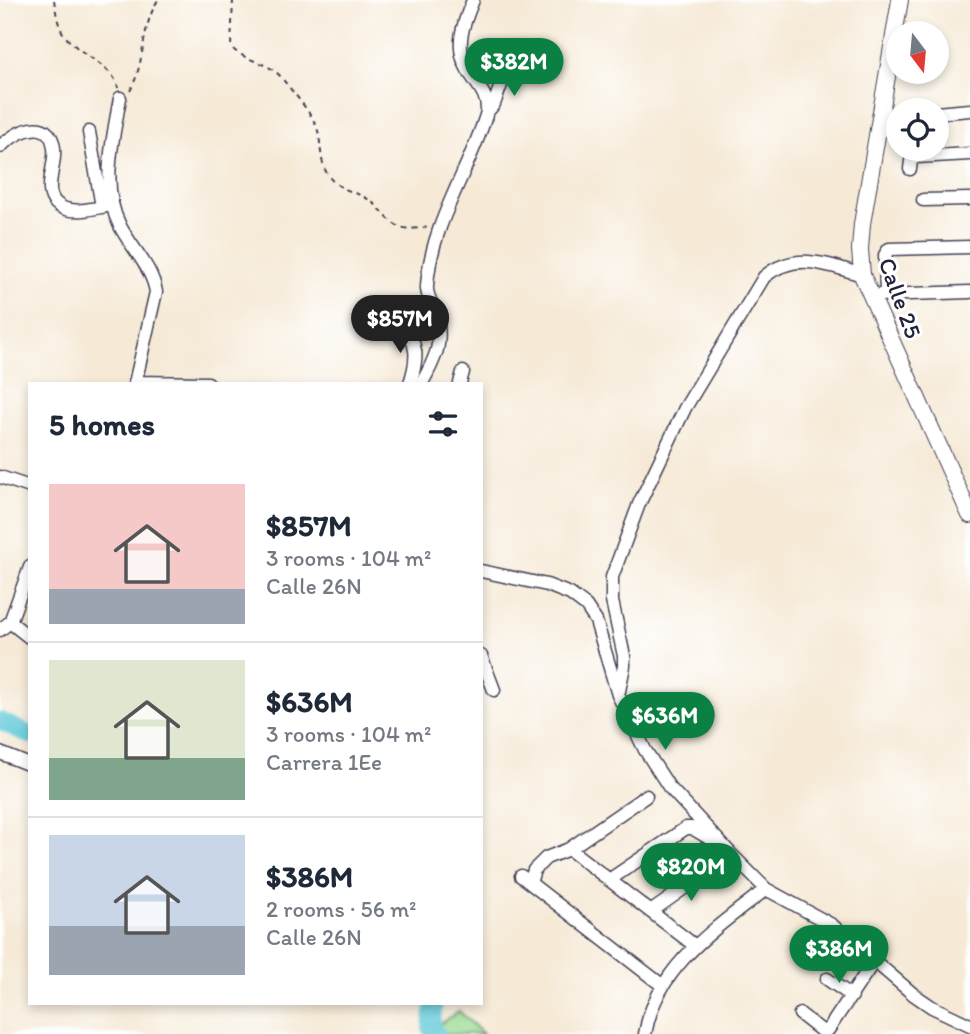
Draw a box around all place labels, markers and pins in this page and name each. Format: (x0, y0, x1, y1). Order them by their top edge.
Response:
pin: $382M (465, 38, 563, 98)
pin: $857M (351, 296, 449, 355)
pin: $636M (616, 692, 714, 752)
pin: $820M (642, 844, 740, 903)
pin: $386M (790, 926, 888, 985)

